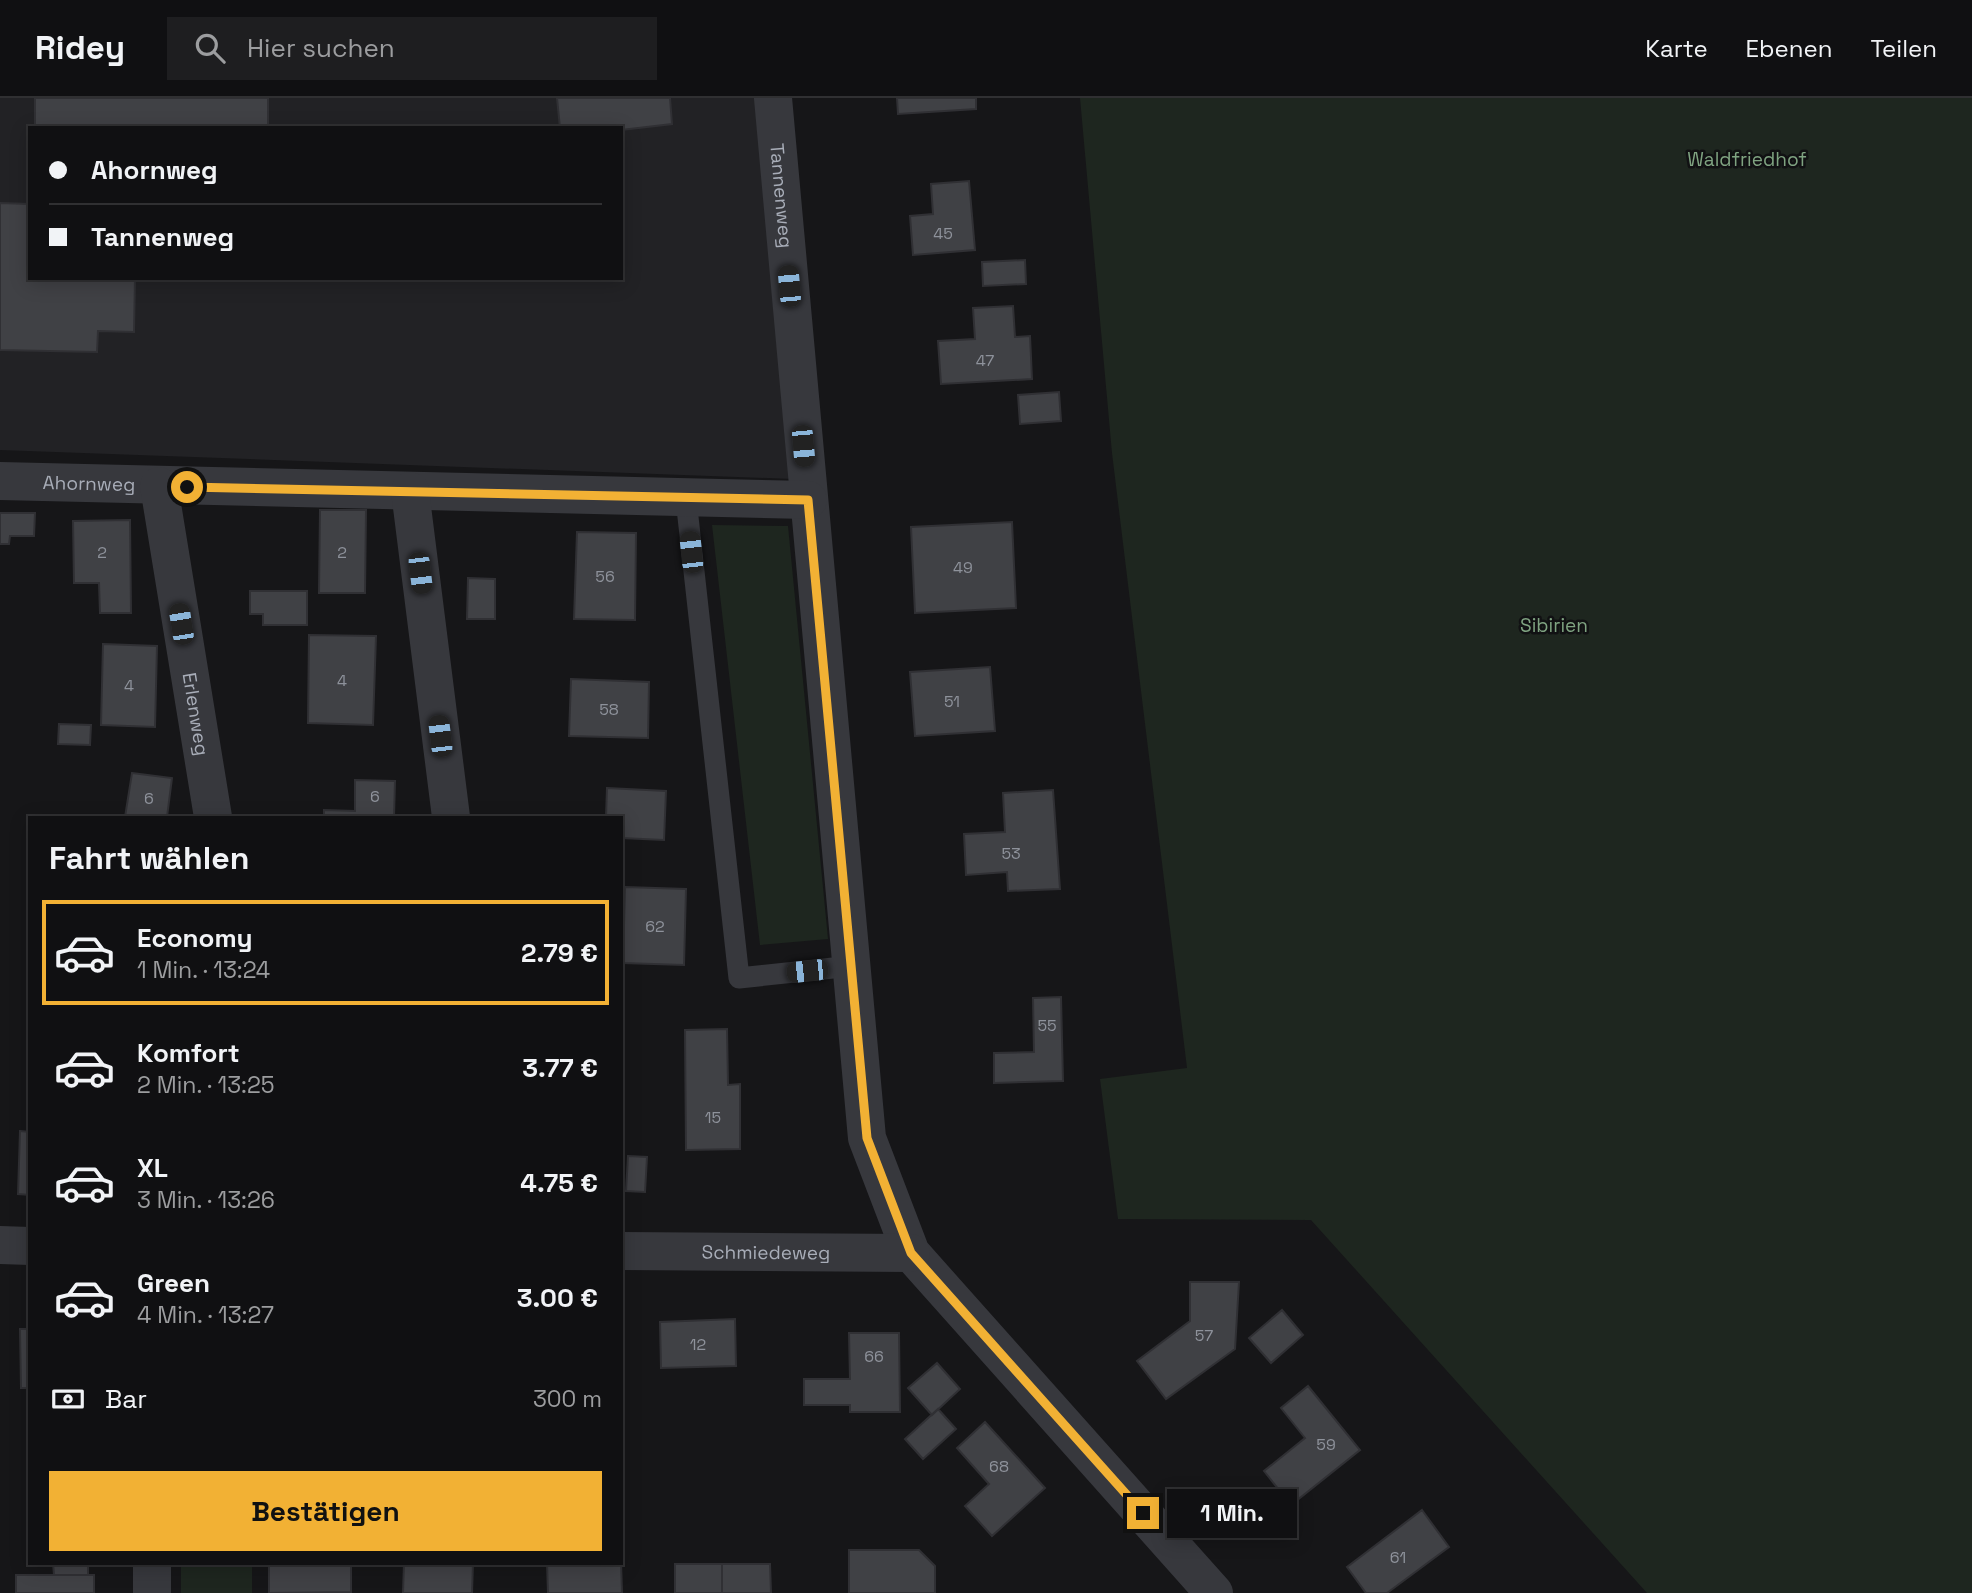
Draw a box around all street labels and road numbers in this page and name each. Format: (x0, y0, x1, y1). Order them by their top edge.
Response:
street label: Tannenweg (765, 142, 799, 249)
street label: Ahornweg (42, 470, 136, 497)
street label: Erlenweg (177, 671, 215, 757)
street label: Schmiedeweg (702, 1239, 830, 1265)

